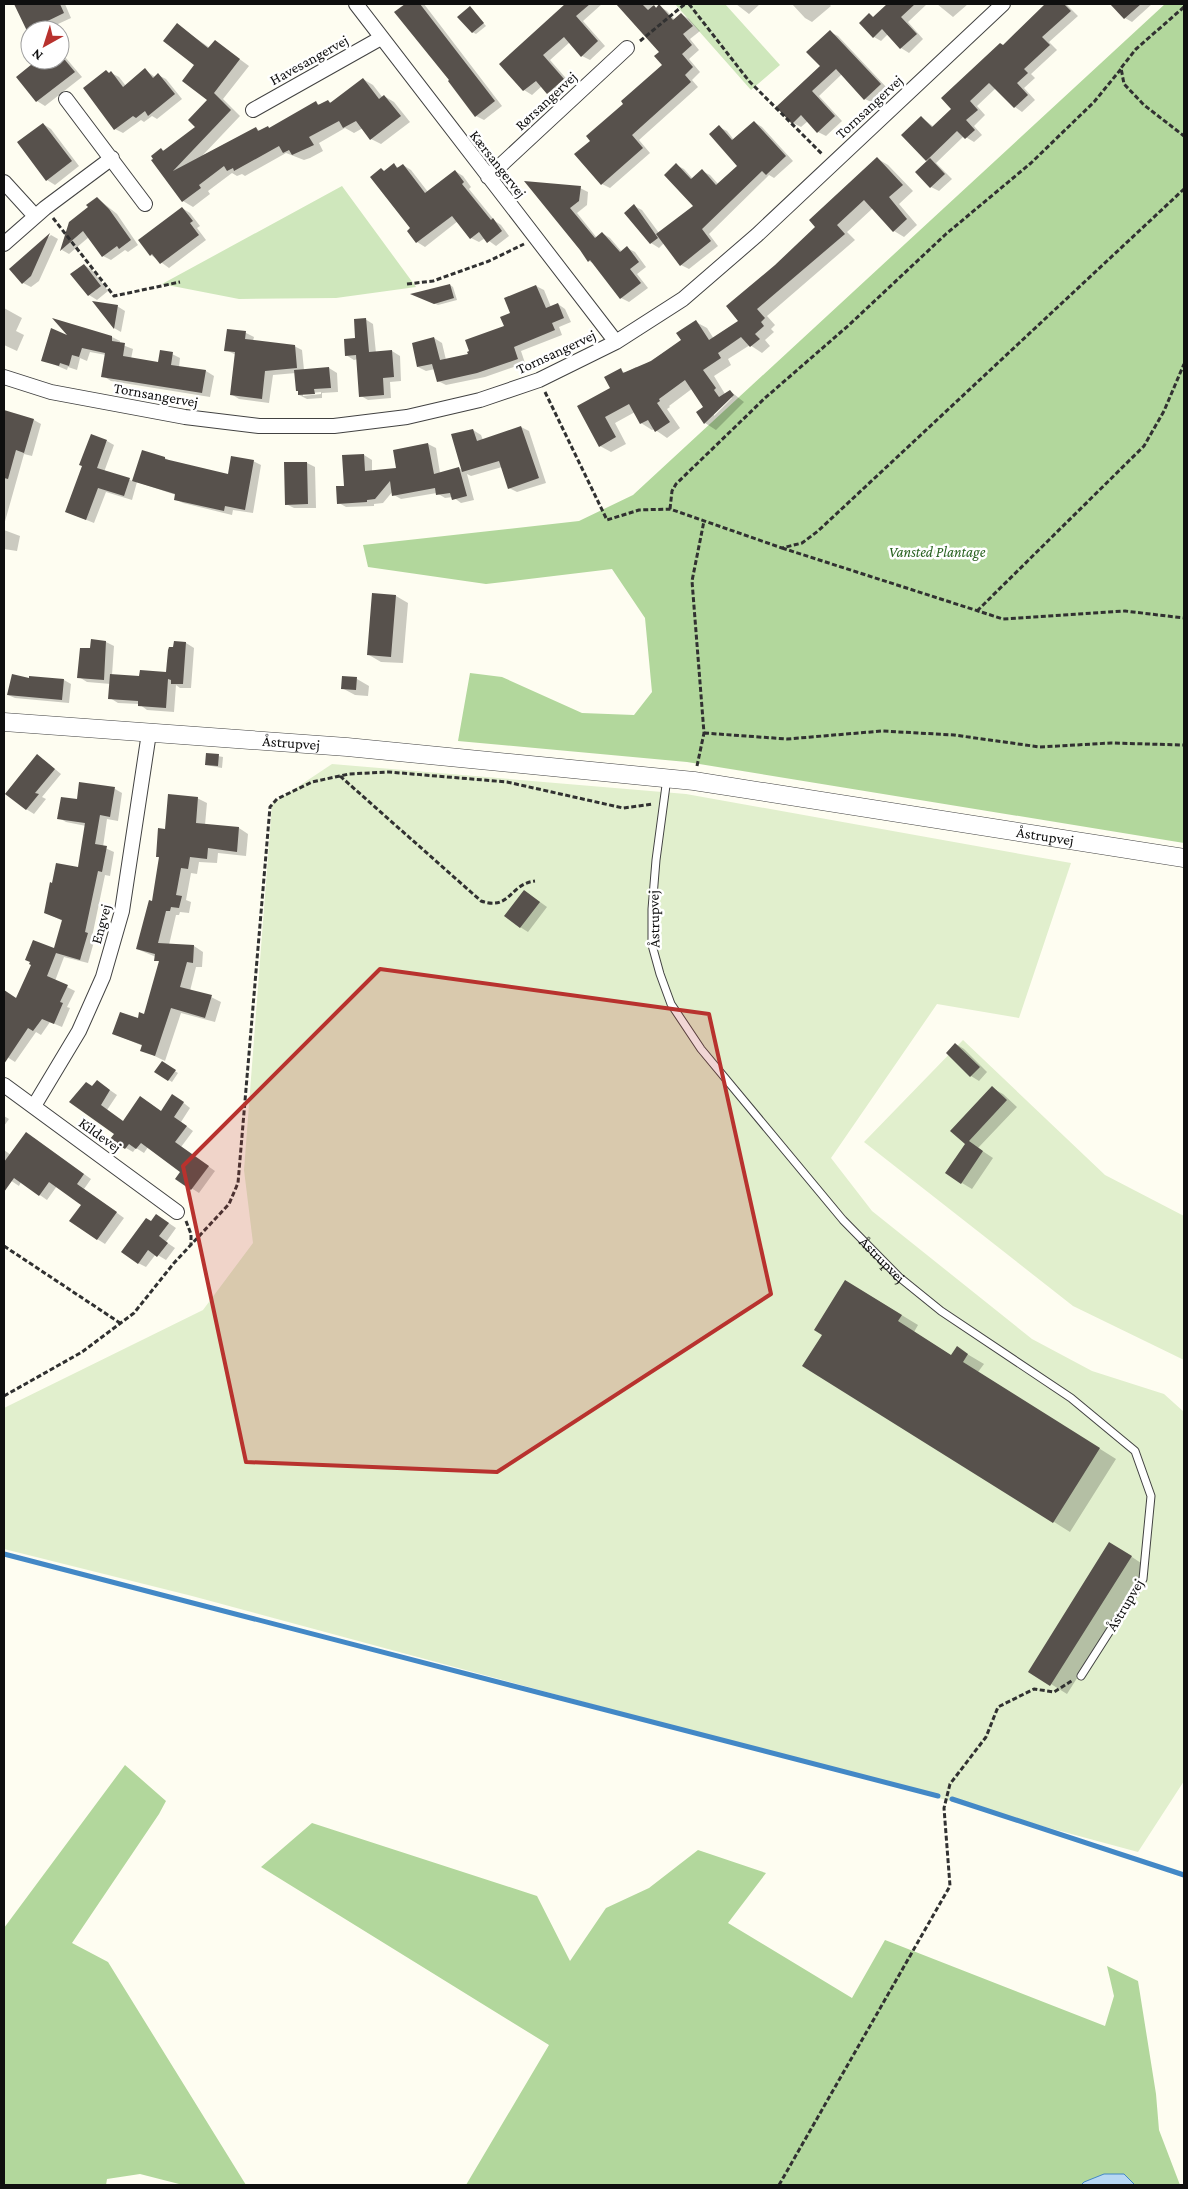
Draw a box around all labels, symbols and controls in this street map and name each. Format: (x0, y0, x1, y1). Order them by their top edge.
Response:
north arrow (20, 20, 70, 70)
street label: Havesangervej (267, 32, 351, 89)
text: N (28, 46, 46, 64)
street label: Rørsangervej (512, 69, 581, 134)
street label: Tornsangervej (832, 72, 906, 143)
street label: Kærsangervej (466, 127, 529, 201)
street label: Tornsangervej (514, 327, 599, 378)
street label: Tornsangervej (112, 380, 199, 411)
park label: Vansted Plantage (889, 544, 986, 561)
street label: Åstrupvej (262, 732, 321, 754)
street label: Åstrupvej (1015, 823, 1075, 850)
street label: Åstrupvej (644, 890, 664, 948)
street label: Engvej (88, 902, 115, 946)
street label: Kildevej (75, 1114, 124, 1156)
street label: Åstrupvej (856, 1233, 908, 1287)
street label: Åstrupvej (1102, 1576, 1148, 1634)

